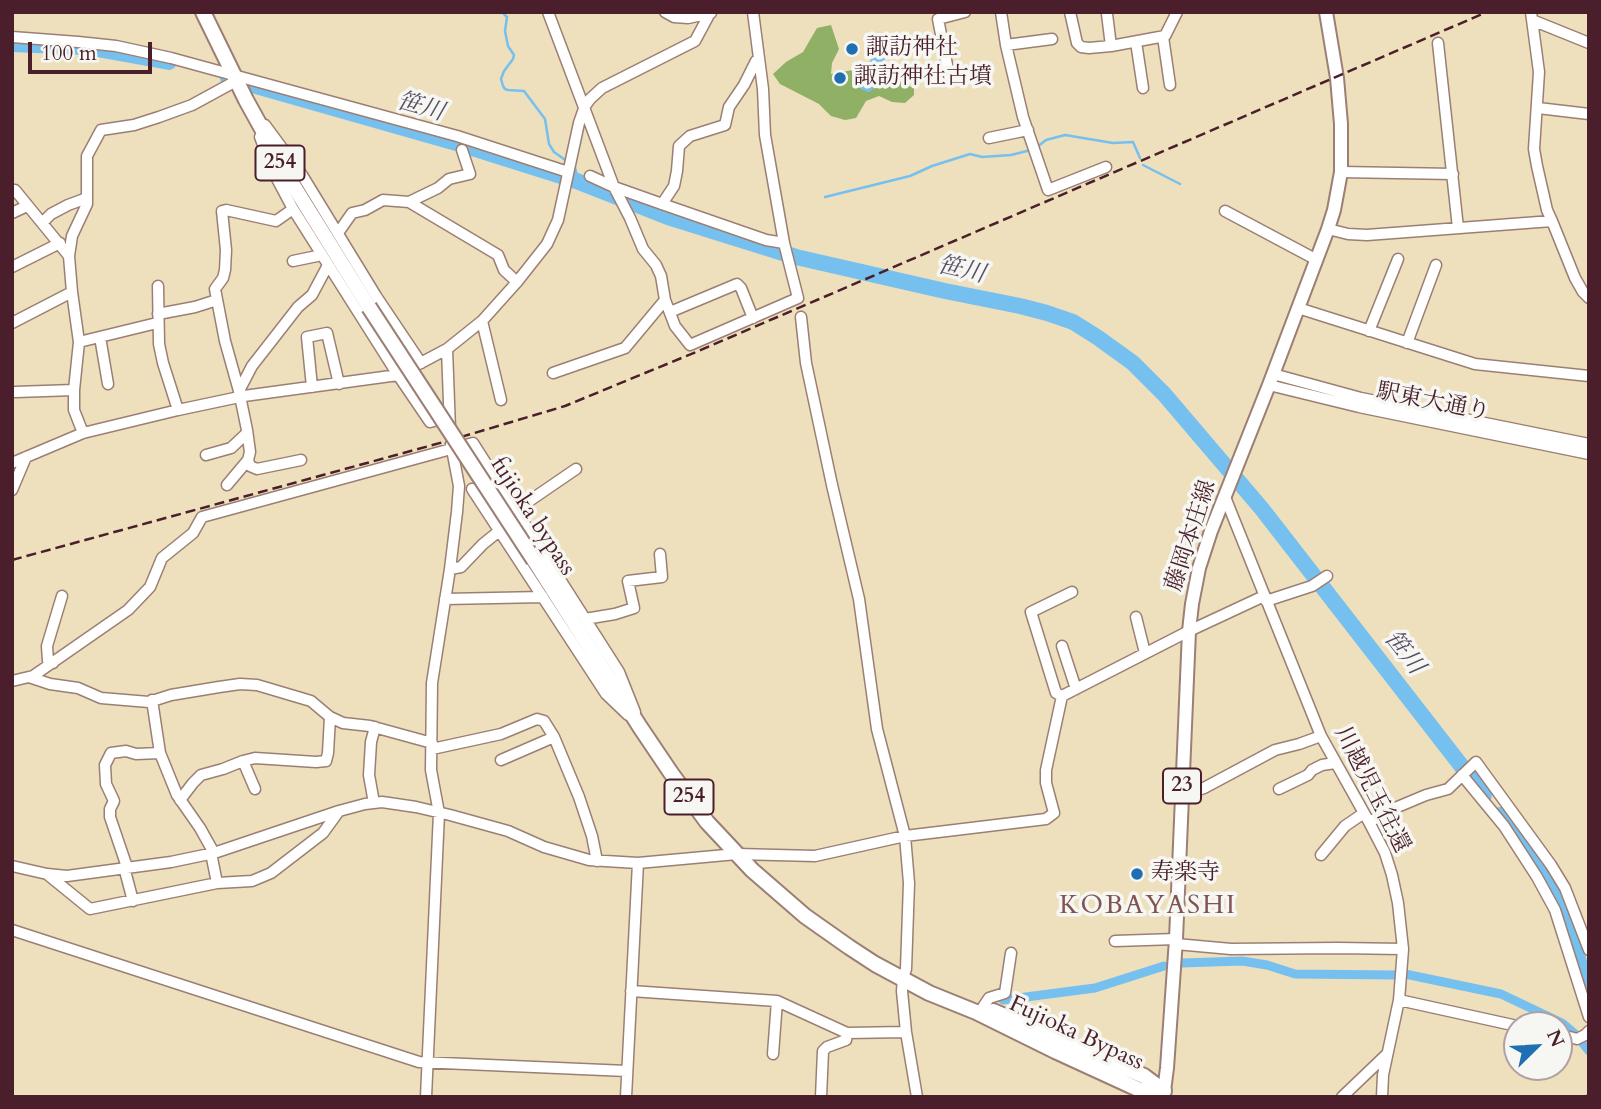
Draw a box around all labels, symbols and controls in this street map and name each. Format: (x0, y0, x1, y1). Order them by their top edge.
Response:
scale bar (32, 28, 156, 72)
place label: 諏訪神社 (866, 35, 958, 63)
text: 100 m (41, 39, 97, 68)
marker: 諏訪神社 (844, 41, 860, 57)
place label: 諏訪神社古墳 (854, 64, 992, 92)
marker: 諏訪神社古墳 (832, 70, 848, 86)
water label: 笹川 (393, 88, 447, 128)
road number: 254 (256, 146, 304, 180)
water label: 笹川 (934, 252, 988, 290)
street label: 駅東大通り (1374, 378, 1492, 428)
street label: fujioka bypass (484, 453, 580, 581)
street label: 藤岡本庄線 (1161, 477, 1223, 595)
water label: 笹川 (1377, 625, 1429, 681)
street label: 川越児玉往還 (1327, 722, 1415, 858)
road number: 23 (1163, 768, 1201, 804)
road number: 254 (664, 780, 714, 814)
place label: 寿楽寺 (1151, 860, 1220, 888)
marker: 寿楽寺 (1129, 866, 1145, 882)
district label: KOBAYASHI (1060, 891, 1236, 923)
street label: Fujioka Bypass (1005, 991, 1147, 1077)
north arrow (1503, 1011, 1573, 1081)
text: N (1540, 1025, 1571, 1051)

